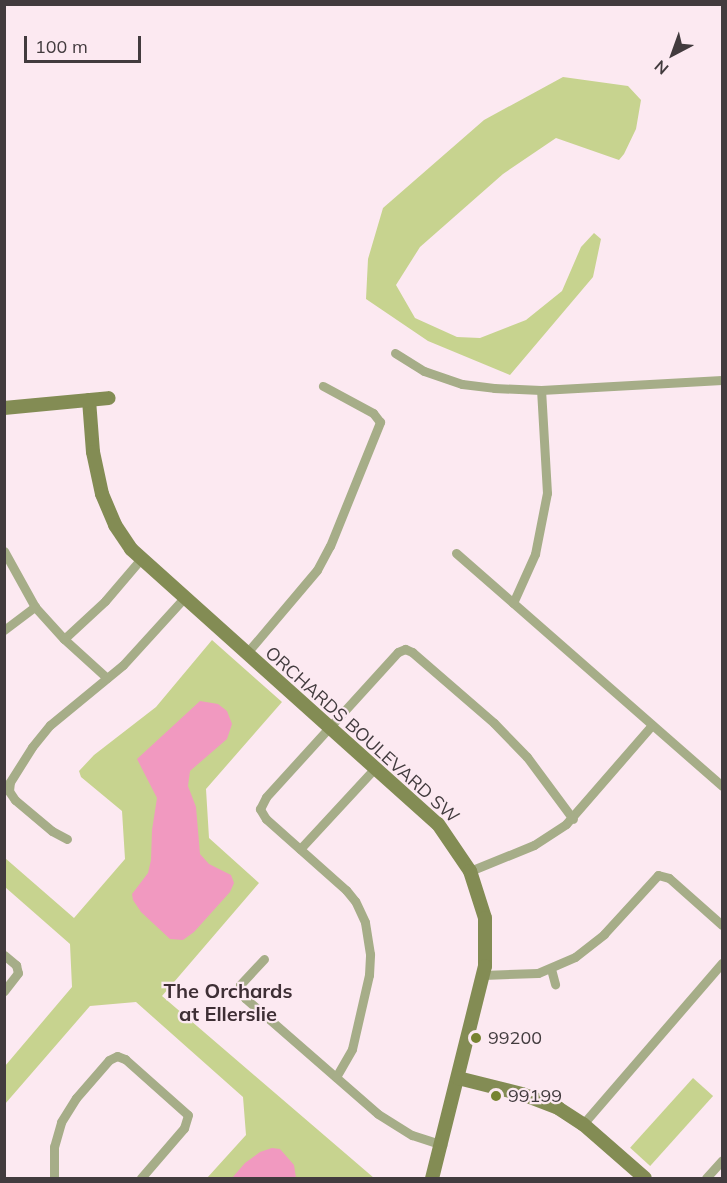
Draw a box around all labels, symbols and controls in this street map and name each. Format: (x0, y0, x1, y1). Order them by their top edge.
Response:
scale bar (27, 24, 144, 62)
north arrow (643, 24, 703, 84)
text: 100 m (35, 35, 88, 58)
text: N (650, 56, 672, 79)
street label: ORCHARDS BOULEVARD SW (261, 642, 463, 828)
district label: The Orchards at Ellerslie (164, 979, 292, 1026)
place label: 99200 (488, 1027, 542, 1049)
marker: 99200 (469, 1031, 483, 1045)
place label: 99199 (508, 1085, 562, 1107)
marker: 99199 (489, 1089, 503, 1103)

